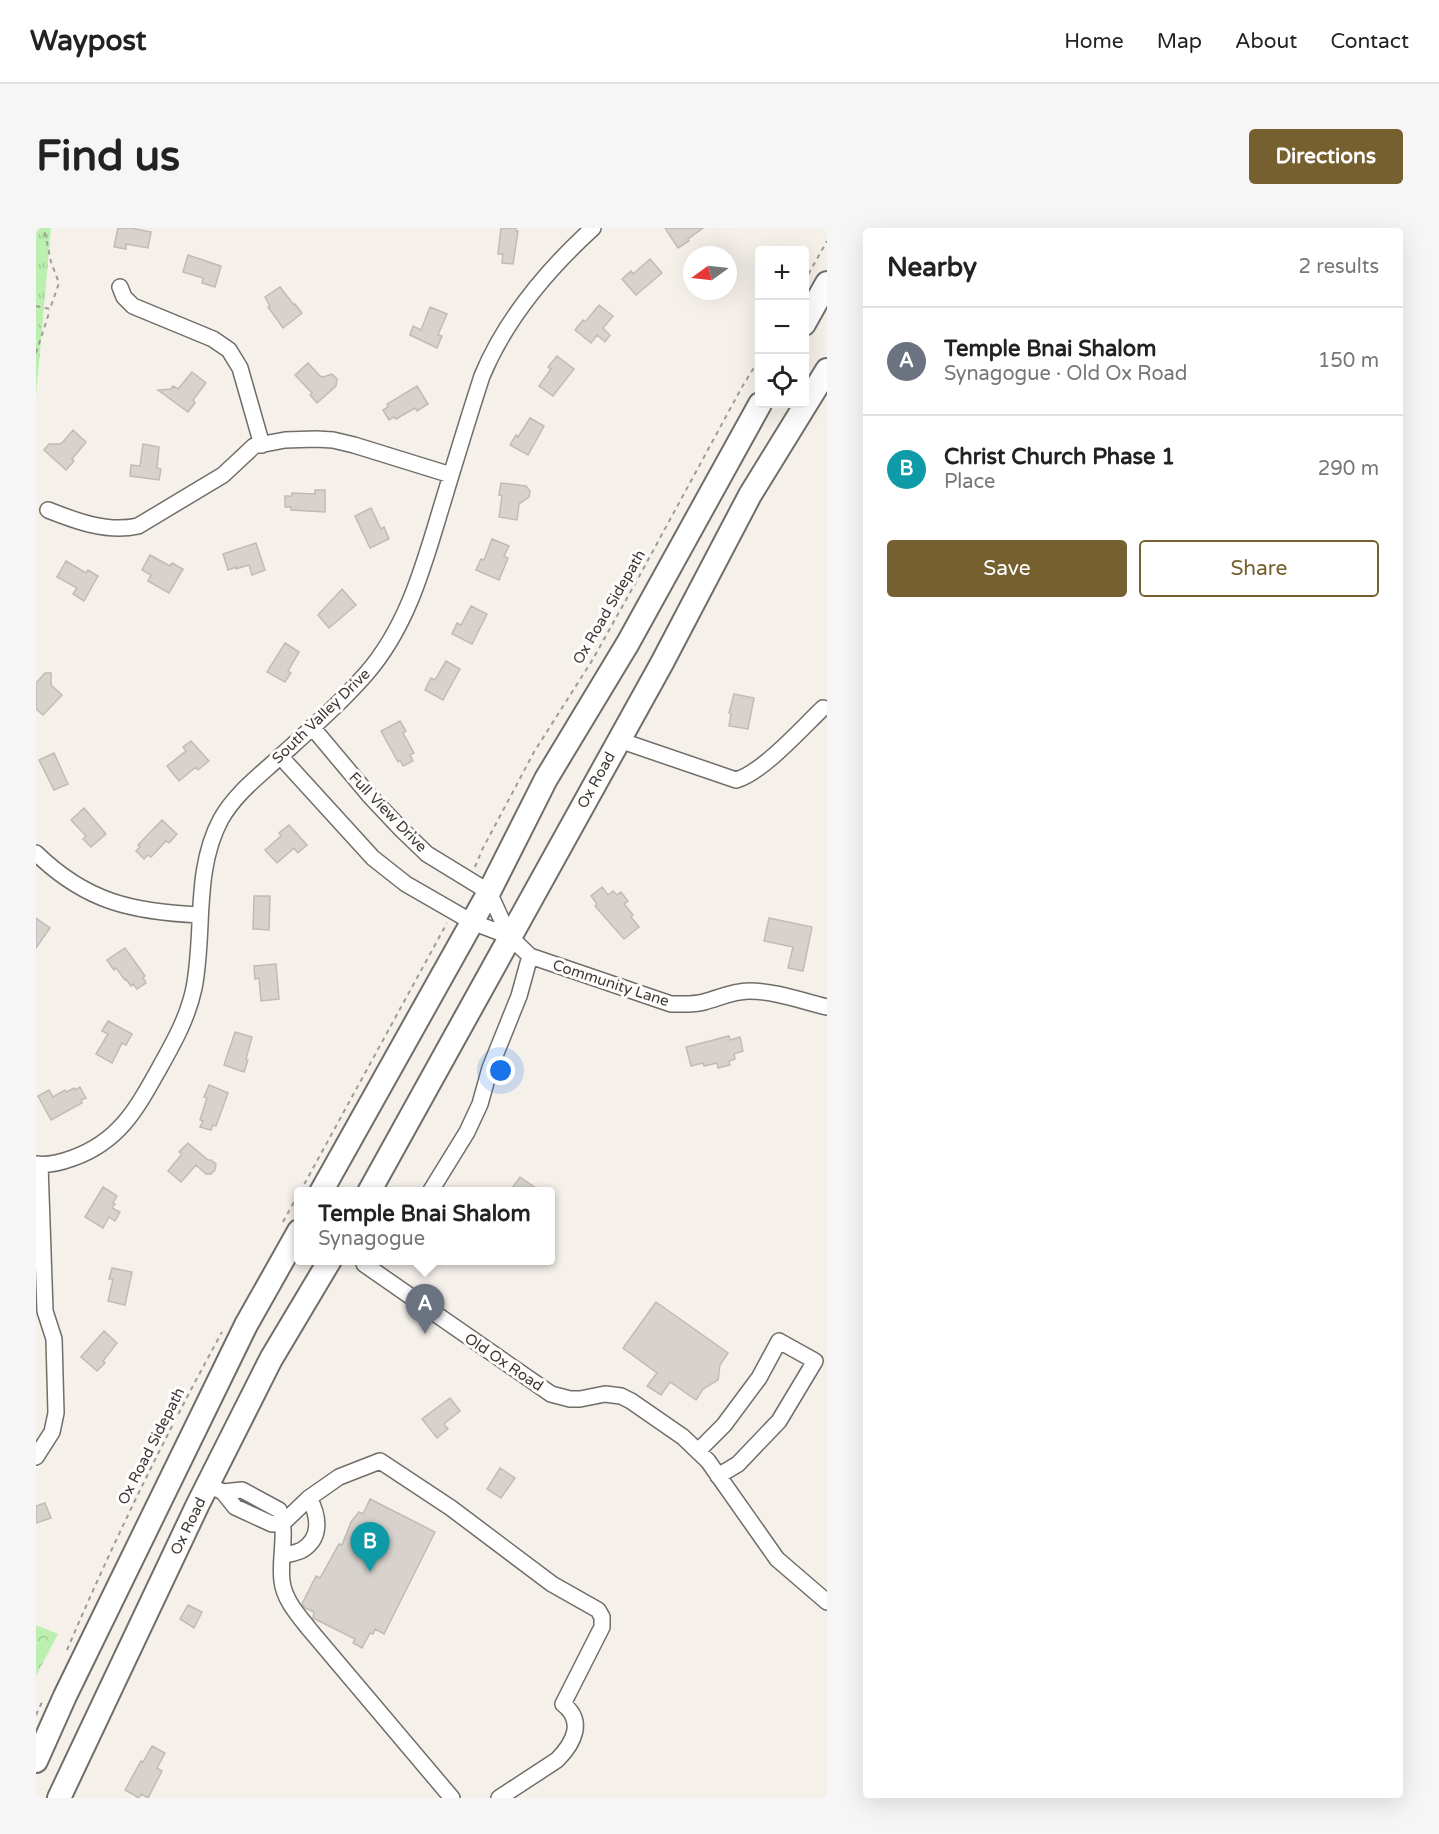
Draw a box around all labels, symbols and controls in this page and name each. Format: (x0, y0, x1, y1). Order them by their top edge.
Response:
text: Waypost (30, 24, 146, 58)
text: Home (1064, 29, 1124, 54)
text: Map (1157, 29, 1202, 54)
text: About (1235, 29, 1297, 54)
text: Contact (1330, 29, 1409, 54)
button: Directions (1249, 129, 1403, 184)
text: Find us (36, 131, 180, 182)
north arrow (683, 246, 737, 300)
map controls (755, 246, 809, 408)
button: + (755, 246, 809, 300)
text: Nearby (887, 252, 977, 283)
text: 2 results (1299, 255, 1379, 279)
button: − (755, 300, 809, 354)
text: Temple Bnai Shalom (944, 336, 1156, 362)
text: A (899, 349, 914, 373)
text: 150 m (1318, 349, 1379, 373)
button: locate (755, 354, 809, 408)
text: Synagogue · Old Ox Road (944, 362, 1187, 386)
text: Christ Church Phase 1 (944, 444, 1175, 470)
text: B (900, 457, 913, 481)
text: 290 m (1318, 457, 1379, 481)
text: Place (944, 470, 995, 494)
button: Save (887, 540, 1127, 597)
button: Share (1139, 540, 1379, 597)
street label: Ox Road Sidepath (569, 547, 649, 667)
street label: South Valley Drive (268, 665, 374, 767)
street label: Ox Road (573, 749, 619, 811)
street label: Full View Drive (345, 768, 431, 856)
street label: Community Lane (551, 956, 671, 1010)
your location (486, 1056, 515, 1085)
popup (294, 1187, 555, 1265)
text: Temple Bnai Shalom (318, 1201, 531, 1227)
text: Synagogue (318, 1227, 425, 1251)
pin: A (406, 1284, 444, 1334)
street label: Old Ox Road (461, 1329, 547, 1395)
street label: Ox Road Sidepath (114, 1384, 188, 1508)
street label: Ox Road (166, 1494, 210, 1558)
pin: B (350, 1522, 390, 1572)

